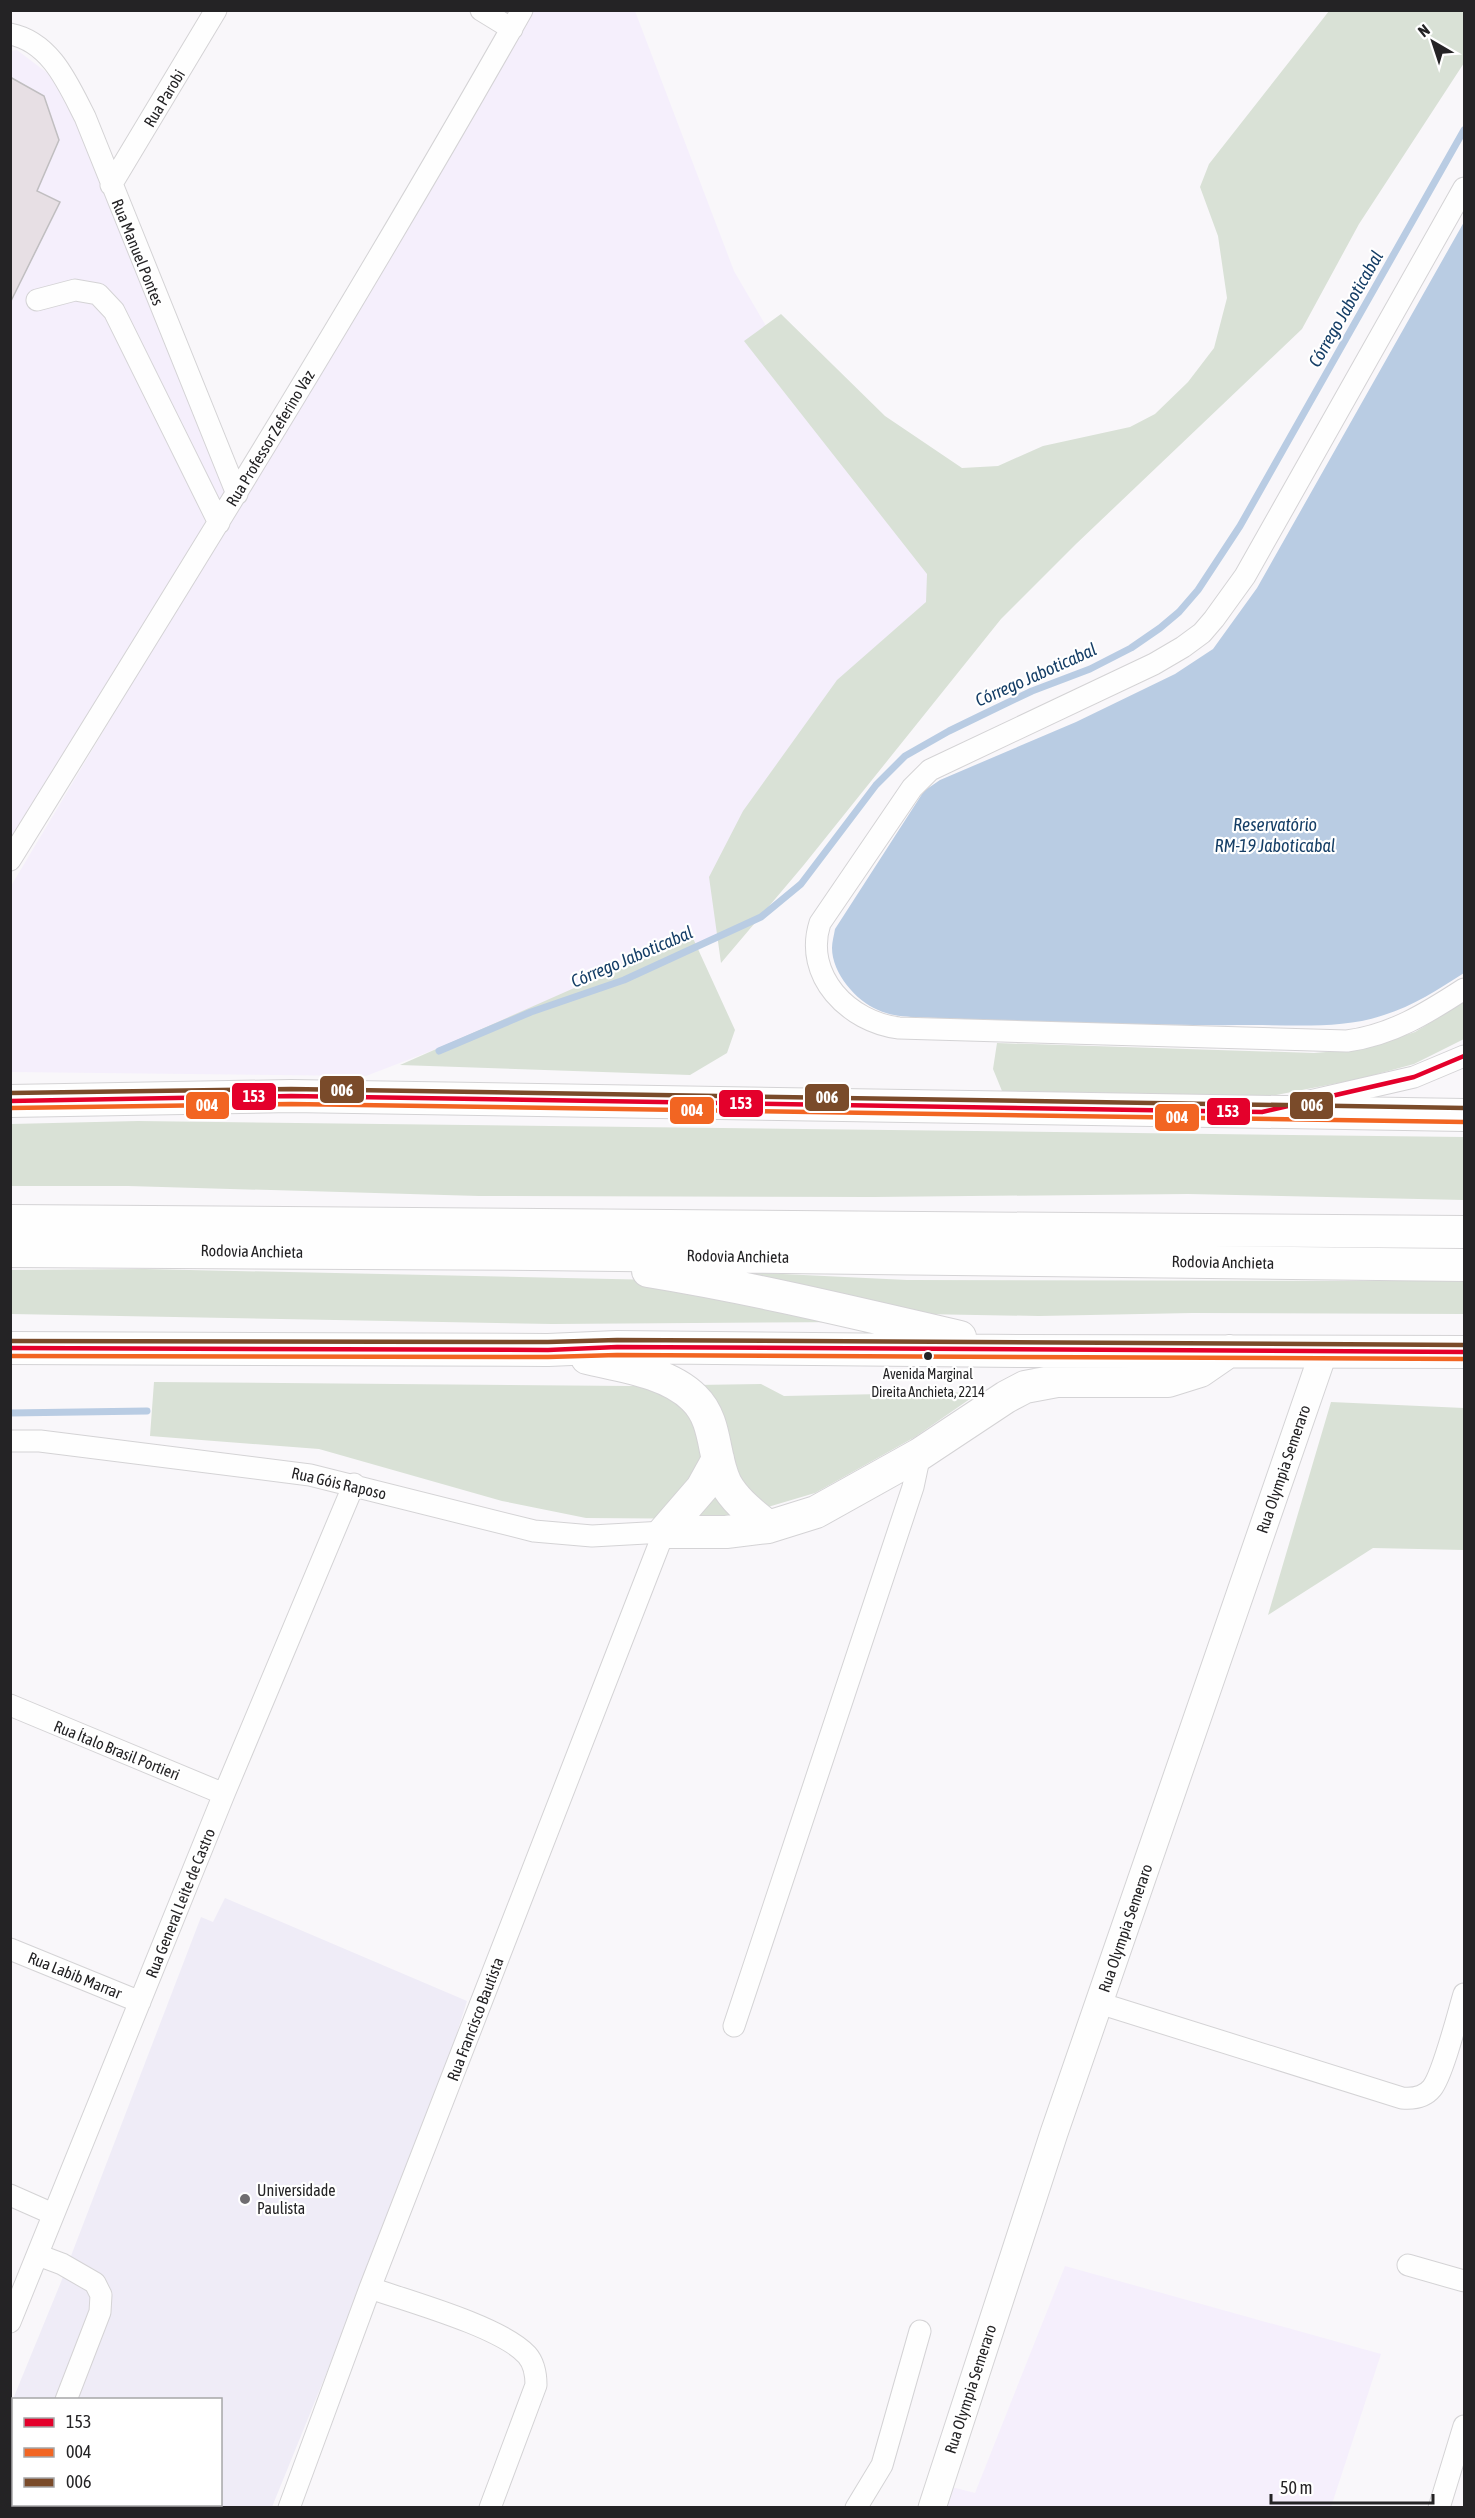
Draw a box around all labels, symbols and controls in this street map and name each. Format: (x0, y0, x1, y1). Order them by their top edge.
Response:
north arrow (1403, 12, 1463, 72)
text: N (1414, 20, 1433, 40)
street label: Rua Parobi (140, 66, 188, 130)
street label: Rua Manuel Pontes (108, 196, 168, 308)
water label: Córrego Jaboticabal (1304, 247, 1387, 371)
street label: Rua Professor Zeferino Vaz (222, 367, 318, 509)
water label: Córrego Jaboticabal (972, 638, 1100, 711)
water label: Reservatório RM-19 Jaboticabal (1214, 814, 1336, 856)
water label: Córrego Jaboticabal (568, 921, 696, 992)
line badge: 006 (319, 1075, 365, 1104)
text: 006 (331, 1081, 354, 1099)
line badge: 153 (231, 1082, 277, 1111)
line badge: 006 (804, 1083, 850, 1112)
text: 153 (243, 1087, 265, 1105)
text: 006 (816, 1088, 839, 1106)
line badge: 153 (718, 1089, 764, 1118)
line badge: 004 (185, 1091, 230, 1120)
line badge: 006 (1289, 1091, 1334, 1120)
text: 153 (730, 1094, 752, 1112)
text: 004 (196, 1096, 219, 1114)
line badge: 004 (669, 1096, 715, 1125)
text: 006 (1301, 1096, 1324, 1114)
line badge: 153 (1206, 1097, 1251, 1126)
text: 004 (681, 1101, 704, 1119)
text: 153 (1217, 1102, 1239, 1120)
line badge: 004 (1154, 1103, 1200, 1132)
text: 004 (1166, 1108, 1189, 1126)
street label: Rodovia Anchieta (201, 1241, 303, 1261)
street label: Rodovia Anchieta (687, 1246, 789, 1266)
street label: Rodovia Anchieta (1172, 1252, 1274, 1272)
marker: Avenida Marginal Direita Anchieta, 2214 (922, 1350, 934, 1362)
place label: Avenida Marginal Direita Anchieta, 2214 (871, 1366, 985, 1400)
street label: Rua Olympia Semeraro (1253, 1402, 1314, 1536)
street label: Rua Góis Raposo (290, 1463, 388, 1504)
street label: Rua Ítalo Brasil Portieri (51, 1717, 183, 1783)
street label: Rua General Leite de Castro (142, 1826, 218, 1980)
street label: Rua Olympia Semeraro (1095, 1861, 1156, 1995)
street label: Rua Labib Marrar (26, 1948, 125, 2002)
street label: Rua Francisco Bautista (443, 1955, 507, 2083)
place label: Universidade Paulista (257, 2181, 336, 2217)
marker: Universidade Paulista (238, 2192, 252, 2206)
street label: Rua Olympia Semeraro (941, 2322, 1000, 2456)
legend (12, 2398, 222, 2506)
text: 153 (66, 2411, 91, 2432)
text: 004 (66, 2441, 91, 2462)
scale bar (1271, 2467, 1433, 2505)
text: 006 (66, 2471, 91, 2492)
text: 50 m (1280, 2477, 1312, 2498)

